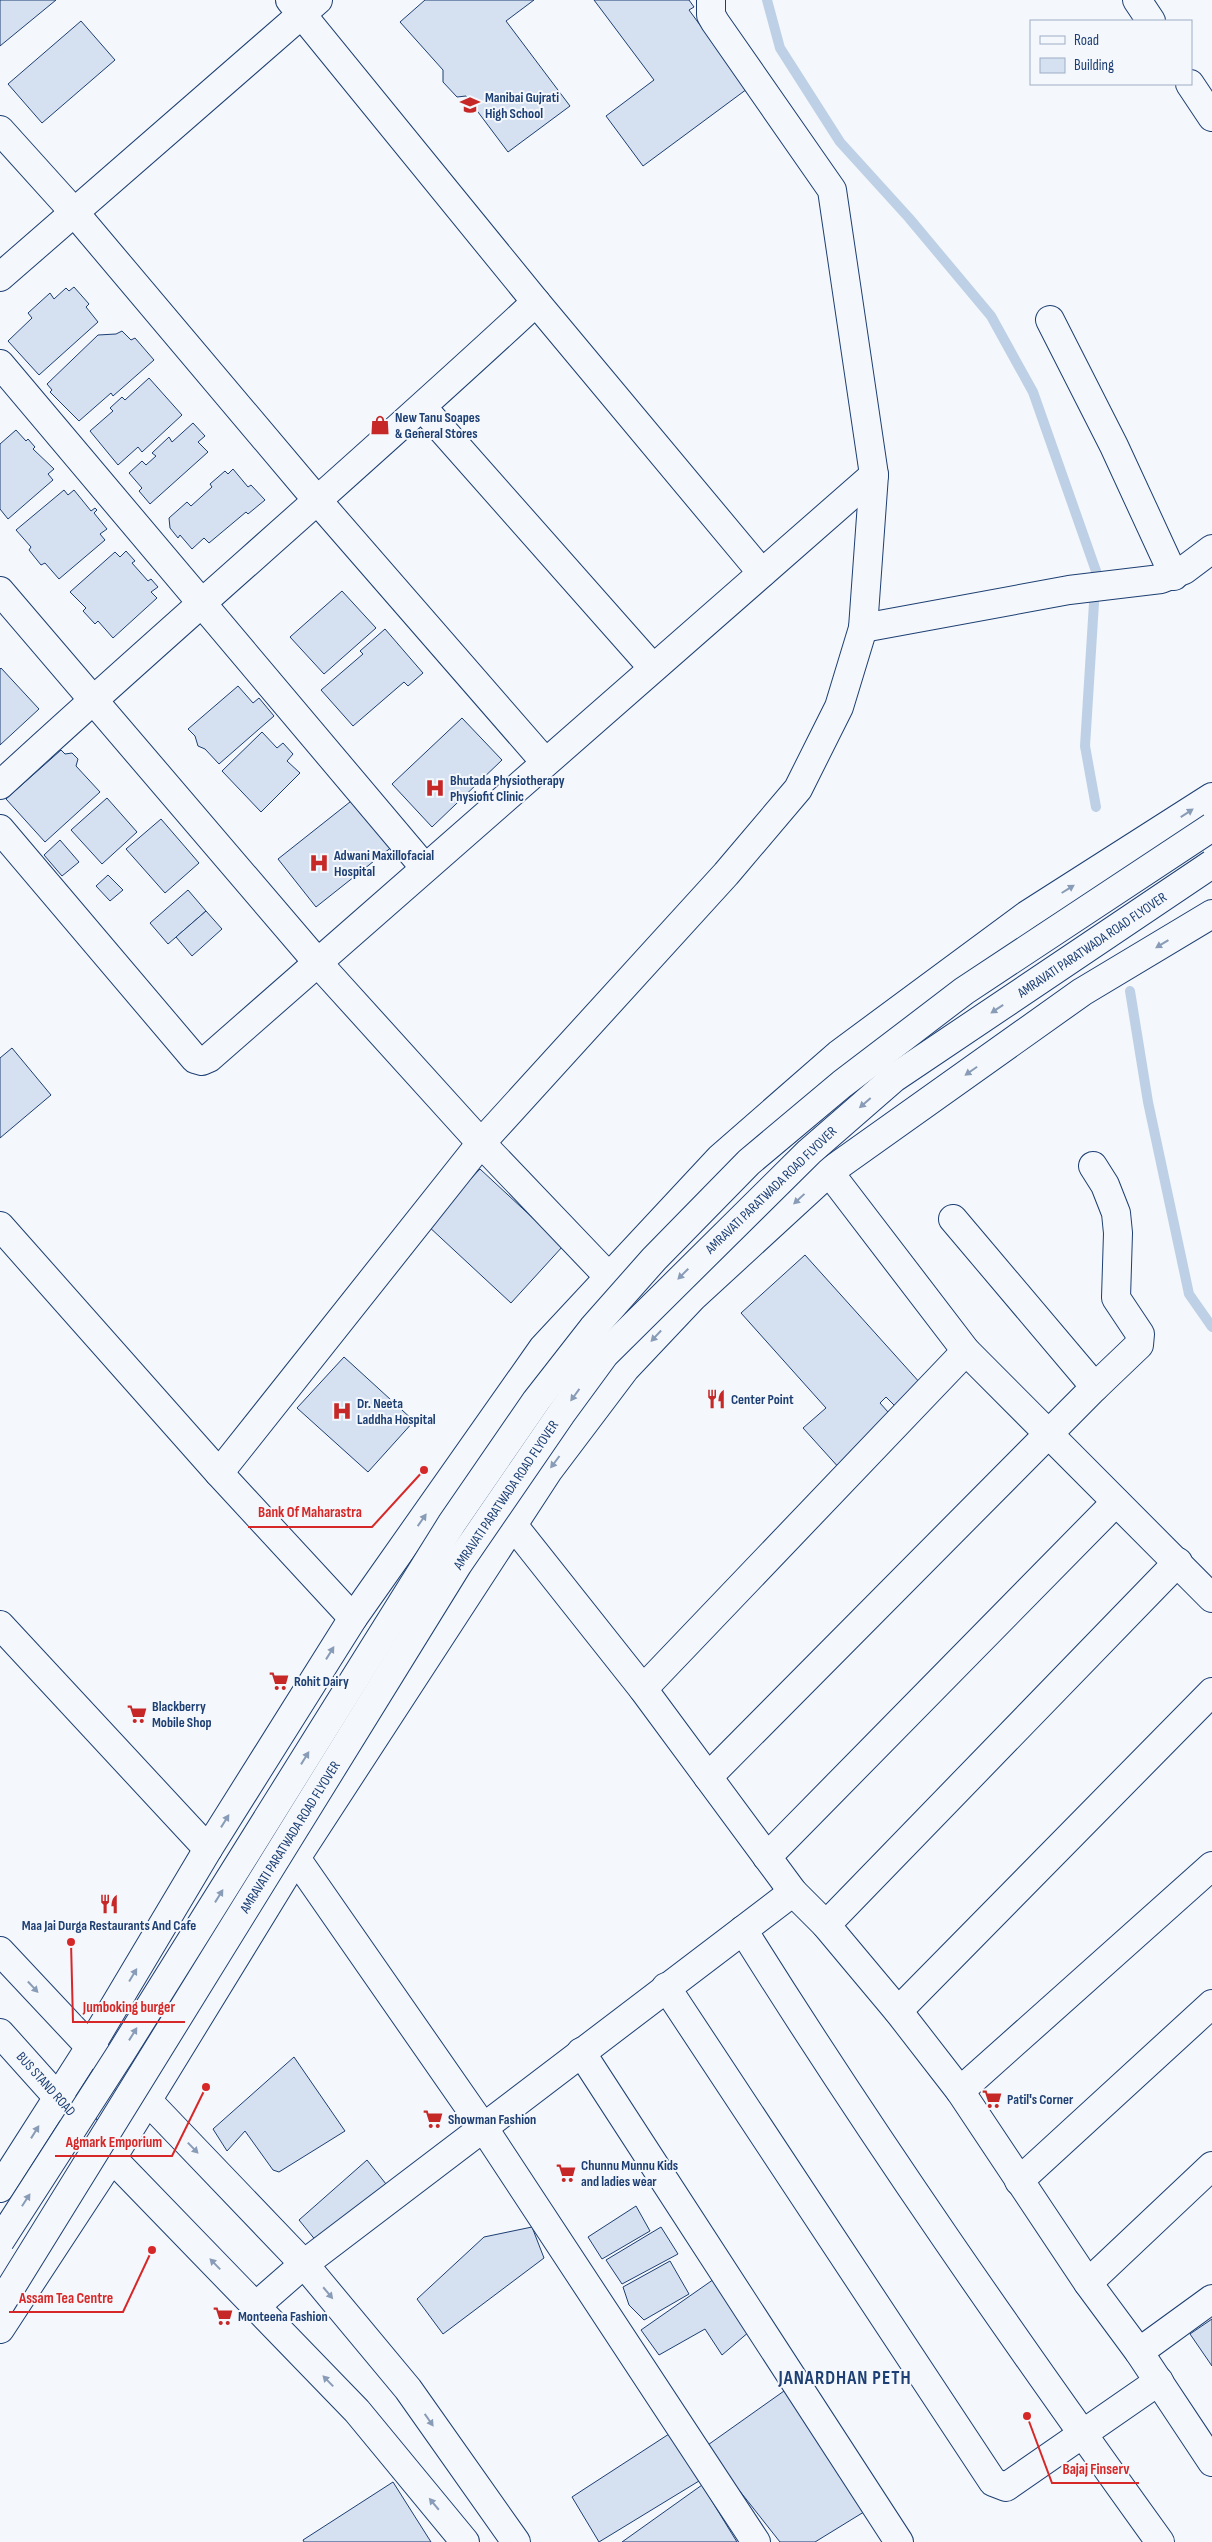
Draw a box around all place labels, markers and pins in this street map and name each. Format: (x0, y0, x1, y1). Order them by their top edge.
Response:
place label: Manibai Gujrati High School (485, 89, 559, 122)
school or university icon: Manibai Gujrati High School (459, 94, 481, 116)
place label: New Tanu Soapes & General Stores (395, 409, 480, 442)
shop icon: New Tanu Soapes & General Stores (369, 414, 391, 436)
place label: Bhutada Physiotherapy Physiofit Clinic (450, 772, 565, 805)
hospital icon: Bhutada Physiotherapy Physiofit Clinic (424, 777, 446, 799)
place label: Adwani Maxillofacial Hospital (333, 847, 434, 880)
hospital icon: Adwani Maxillofacial Hospital (308, 852, 330, 874)
restaurant icon: Center Point (705, 1388, 727, 1410)
place label: Center Point (731, 1391, 794, 1408)
place label: Dr. Neeta Laddha Hospital (357, 1395, 436, 1428)
hospital icon: Dr. Neeta Laddha Hospital (331, 1400, 353, 1422)
callout: Bank Of Maharastra (248, 1497, 372, 1527)
supermarket icon: Rohit Dairy (268, 1670, 290, 1692)
place label: Rohit Dairy (294, 1673, 349, 1690)
place label: Blackberry Mobile Shop (152, 1698, 212, 1731)
supermarket icon: Blackberry Mobile Shop (126, 1703, 148, 1725)
restaurant icon: Maa Jai Durga Restaurants And Cafe (98, 1893, 120, 1915)
place label: Maa Jai Durga Restaurants And Cafe (22, 1917, 196, 1934)
callout: Jumboking burger (73, 1992, 185, 2022)
supermarket icon: Patil's Corner (981, 2088, 1003, 2110)
place label: Patil's Corner (1007, 2091, 1074, 2108)
supermarket icon: Showman Fashion (422, 2108, 444, 2130)
place label: Showman Fashion (448, 2111, 536, 2128)
callout: Agmark Emporium (55, 2126, 172, 2156)
place label: Chunnu Munnu Kids and ladies wear (581, 2157, 678, 2190)
supermarket icon: Chunnu Munnu Kids and ladies wear (555, 2162, 577, 2184)
callout: Assam Tea Centre (9, 2282, 123, 2312)
supermarket icon: Monteena Fashion (212, 2305, 234, 2327)
place label: Monteena Fashion (238, 2308, 328, 2325)
callout: Bajaj Finserv (1052, 2453, 1139, 2483)

